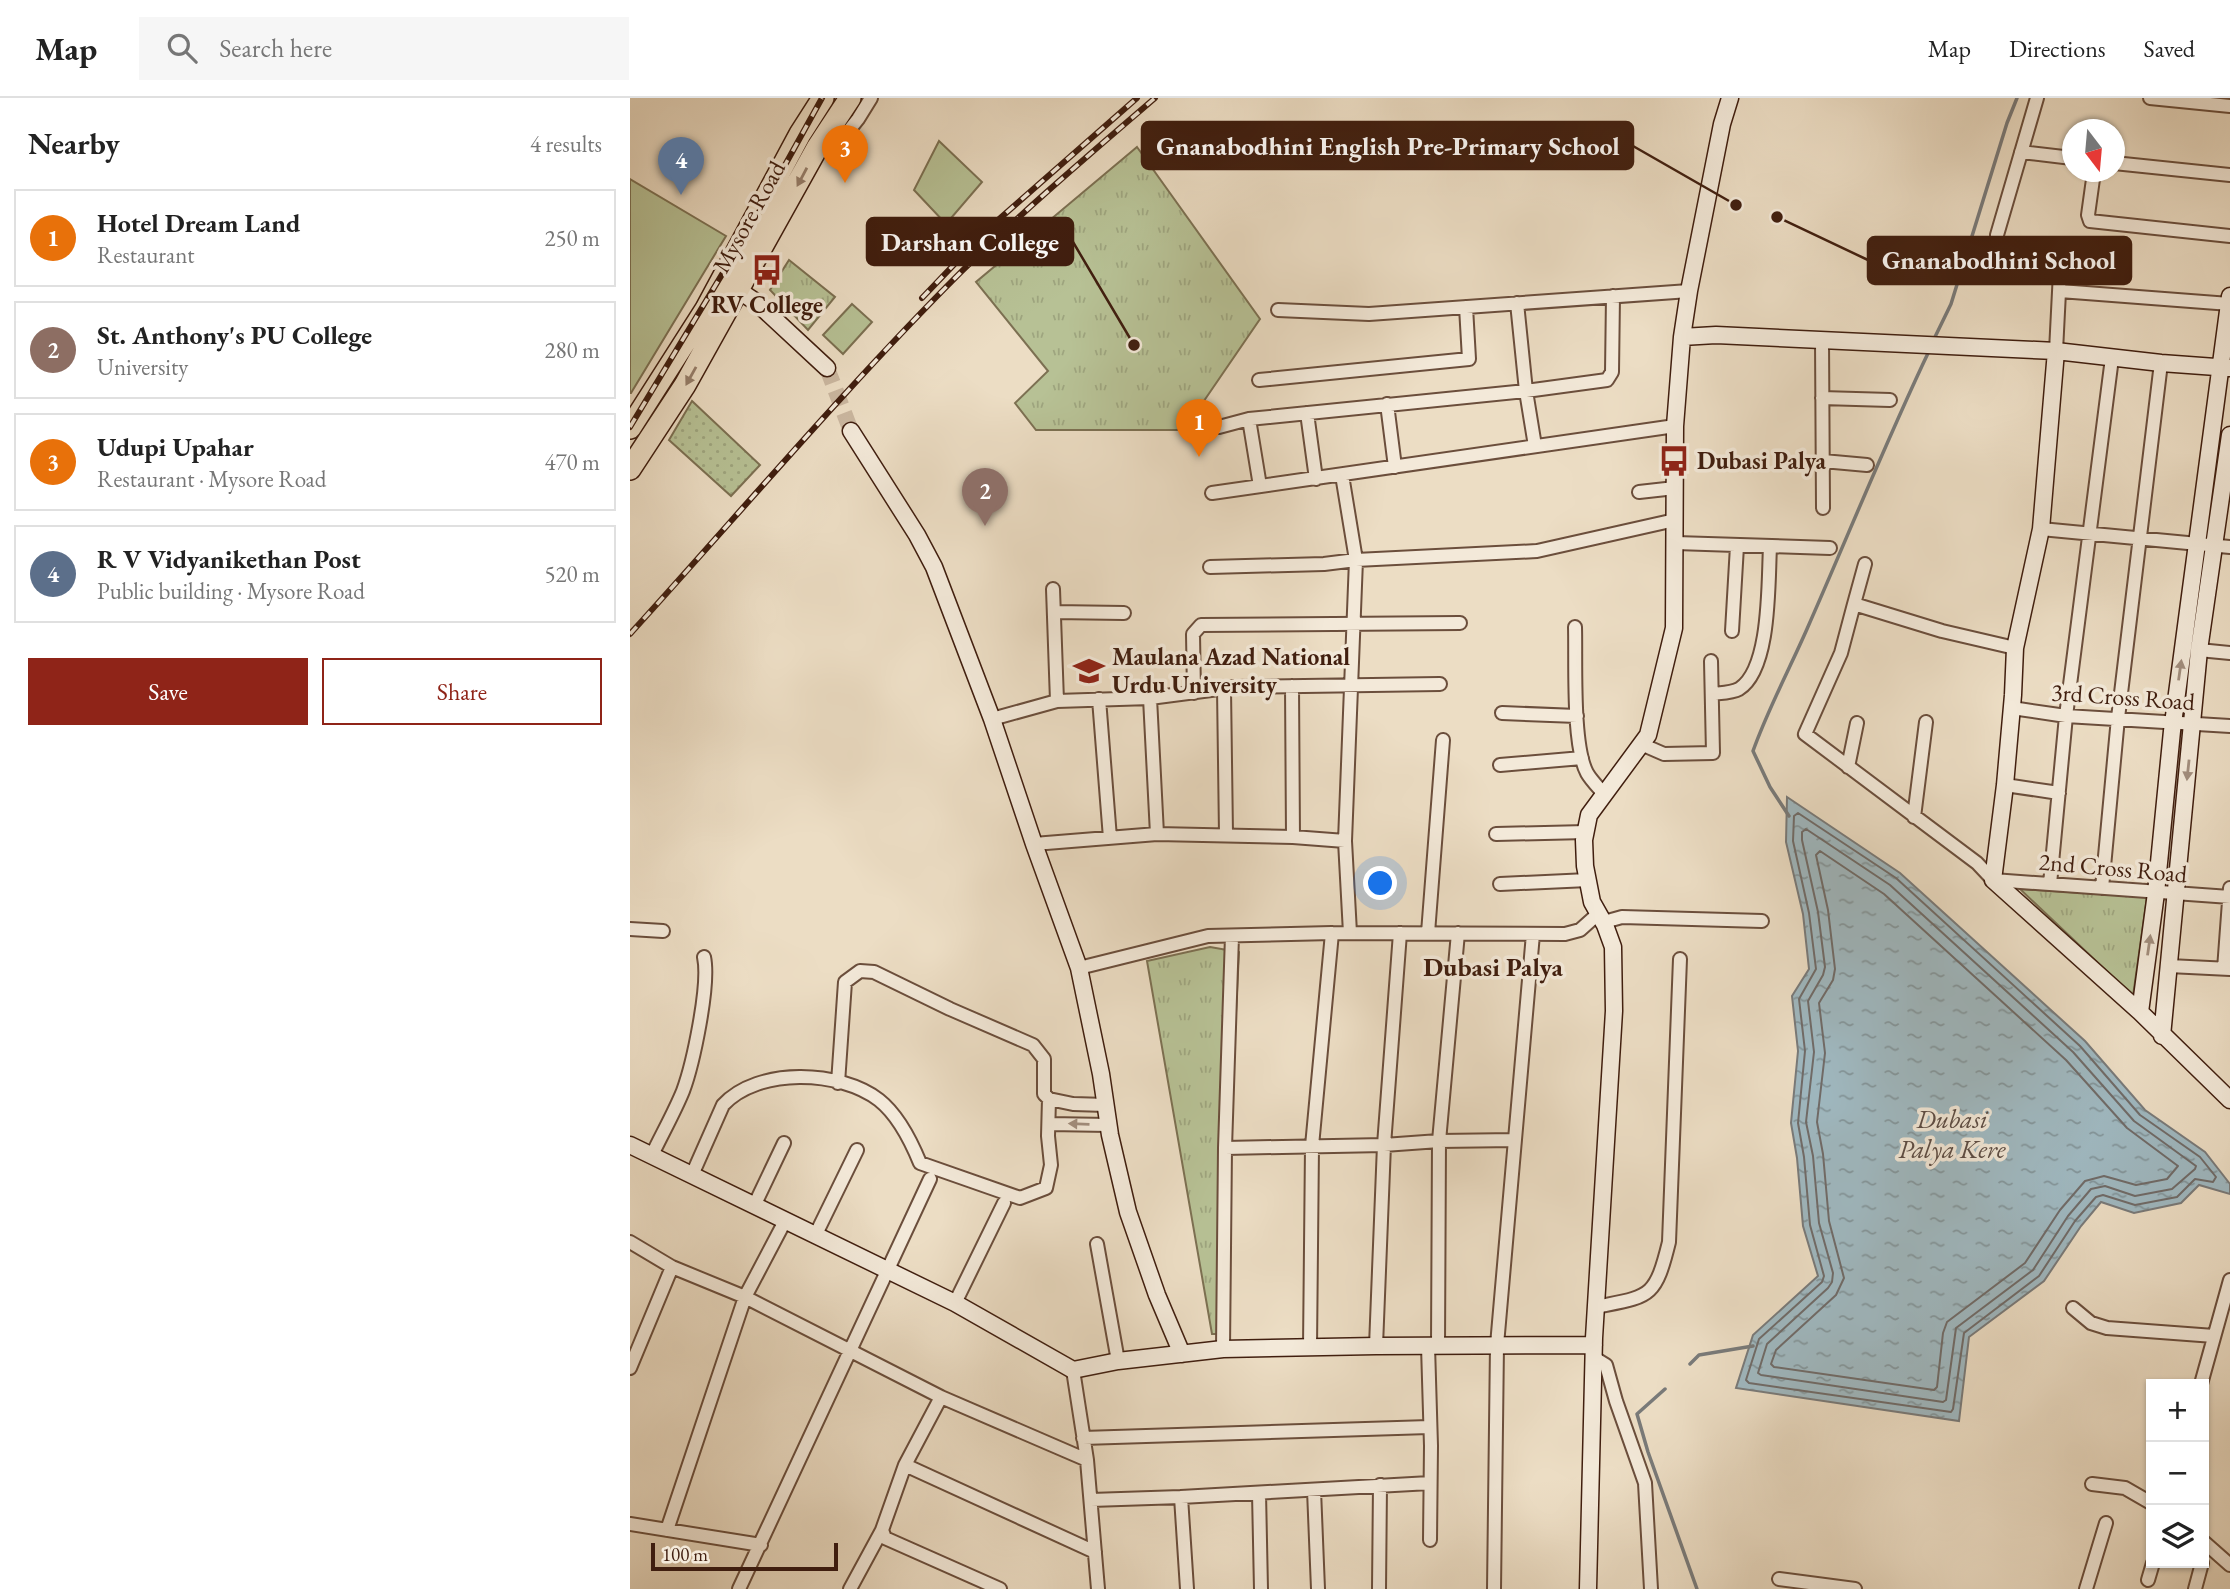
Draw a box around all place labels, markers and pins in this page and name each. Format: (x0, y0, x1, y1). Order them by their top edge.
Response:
callout: Gnanabodhini English Pre-Primary School (1142, 122, 1633, 169)
pin: 3 (822, 125, 868, 183)
pin: 4 (658, 137, 704, 195)
callout: Darshan College (867, 218, 1073, 265)
callout: Gnanabodhini School (1868, 237, 2131, 284)
bus stop icon: RV College (750, 253, 784, 287)
place label: RV College (711, 289, 823, 321)
pin: 1 (1176, 399, 1222, 457)
bus stop icon: Dubasi Palya (1657, 444, 1691, 478)
place label: Dubasi Palya (1697, 445, 1826, 477)
pin: 2 (962, 468, 1008, 526)
place label: Maulana Azad National Urdu University (1112, 641, 1350, 701)
school or university icon: Maulana Azad National Urdu University (1072, 654, 1106, 688)

